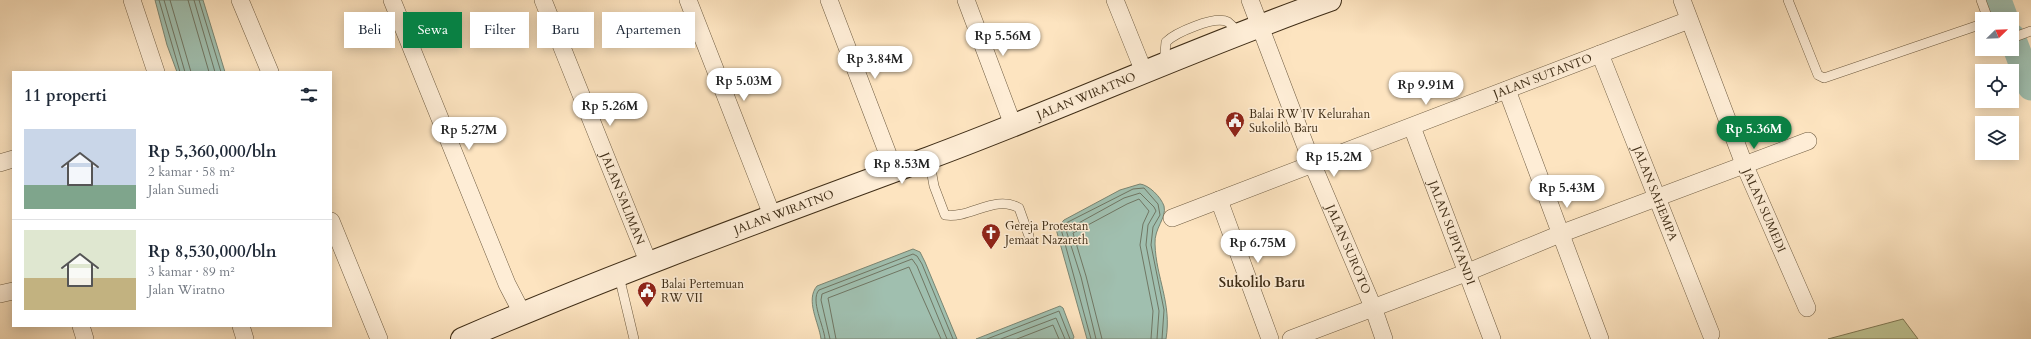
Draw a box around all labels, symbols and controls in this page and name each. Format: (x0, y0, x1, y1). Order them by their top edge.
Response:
chip: Beli (344, 12, 395, 48)
chip: Sewa (403, 12, 462, 48)
chip: Filter (470, 12, 529, 48)
chip: Baru (537, 12, 594, 48)
chip: Apartemen (602, 12, 695, 48)
north arrow (1975, 12, 2019, 56)
map controls (1975, 12, 2019, 160)
pin: Rp 5.56M (962, 23, 1044, 57)
text: Rp 5.56M (975, 27, 1031, 45)
pin: Rp 3.84M (834, 46, 916, 80)
text: Rp 3.84M (847, 50, 903, 68)
street label: JALAN SUTANTO (1489, 50, 1594, 103)
button: locate (1975, 64, 2019, 108)
pin: Rp 5.03M (703, 68, 785, 102)
street label: JALAN WIRATNO (1033, 68, 1138, 124)
text: Rp 5.03M (716, 72, 772, 90)
pin: Rp 9.91M (1385, 72, 1467, 106)
text: Rp 9.91M (1398, 76, 1454, 94)
text: 11 properti (24, 84, 107, 107)
icon: filters (298, 84, 320, 106)
pin: Rp 5.26M (569, 93, 651, 127)
text: Rp 5.26M (582, 97, 638, 115)
place label: Balai RW IV Kelurahan Sukolilo Baru (1249, 106, 1370, 136)
public building icon: Balai RW IV Kelurahan Sukolilo Baru (1224, 110, 1246, 138)
pin: Rp 5.36M (1713, 116, 1795, 150)
button: layers (1975, 116, 2019, 160)
pin: Rp 5.27M (428, 117, 510, 151)
text: Rp 5.36M (1726, 120, 1782, 138)
text: Rp 5.27M (441, 121, 497, 139)
text: Rp 5,360,000/bln (148, 140, 277, 163)
street label: JALAN SAHEMPA (1629, 142, 1681, 244)
pin: Rp 15.2M (1293, 144, 1375, 178)
icon: home (56, 145, 104, 193)
street label: JALAN SALIMAN (596, 148, 649, 248)
text: Rp 15.2M (1306, 148, 1362, 166)
pin: Rp 8.53M (861, 151, 943, 185)
text: Rp 8.53M (874, 155, 930, 173)
text: 2 kamar · 58 m² (148, 163, 235, 181)
street label: JALAN SUMEDI (1738, 164, 1790, 255)
pin: Rp 5.43M (1526, 175, 1608, 209)
street label: JALAN SUPIYANDI (1424, 176, 1479, 287)
text: Rp 5.43M (1539, 179, 1595, 197)
text: Jalan Sumedi (148, 181, 219, 199)
street label: JALAN WIRATNO (730, 186, 836, 239)
street label: JALAN SUROTO (1322, 200, 1375, 296)
place label: Gereja Protestan Jemaat Nazareth (1003, 218, 1089, 248)
church icon: Gereja Protestan Jemaat Nazareth (980, 222, 1002, 250)
pin: Rp 6.75M (1217, 230, 1299, 264)
text: Rp 6.75M (1230, 234, 1286, 252)
text: Rp 8,530,000/bln (148, 240, 277, 263)
icon: home (56, 246, 104, 294)
text: 3 kamar · 89 m² (148, 263, 235, 281)
district label: Sukolilo Baru (1219, 273, 1305, 292)
place label: Balai Pertemuan RW VII (661, 276, 744, 306)
public building icon: Balai Pertemuan RW VII (636, 280, 658, 308)
text: Jalan Wiratno (148, 281, 225, 299)

